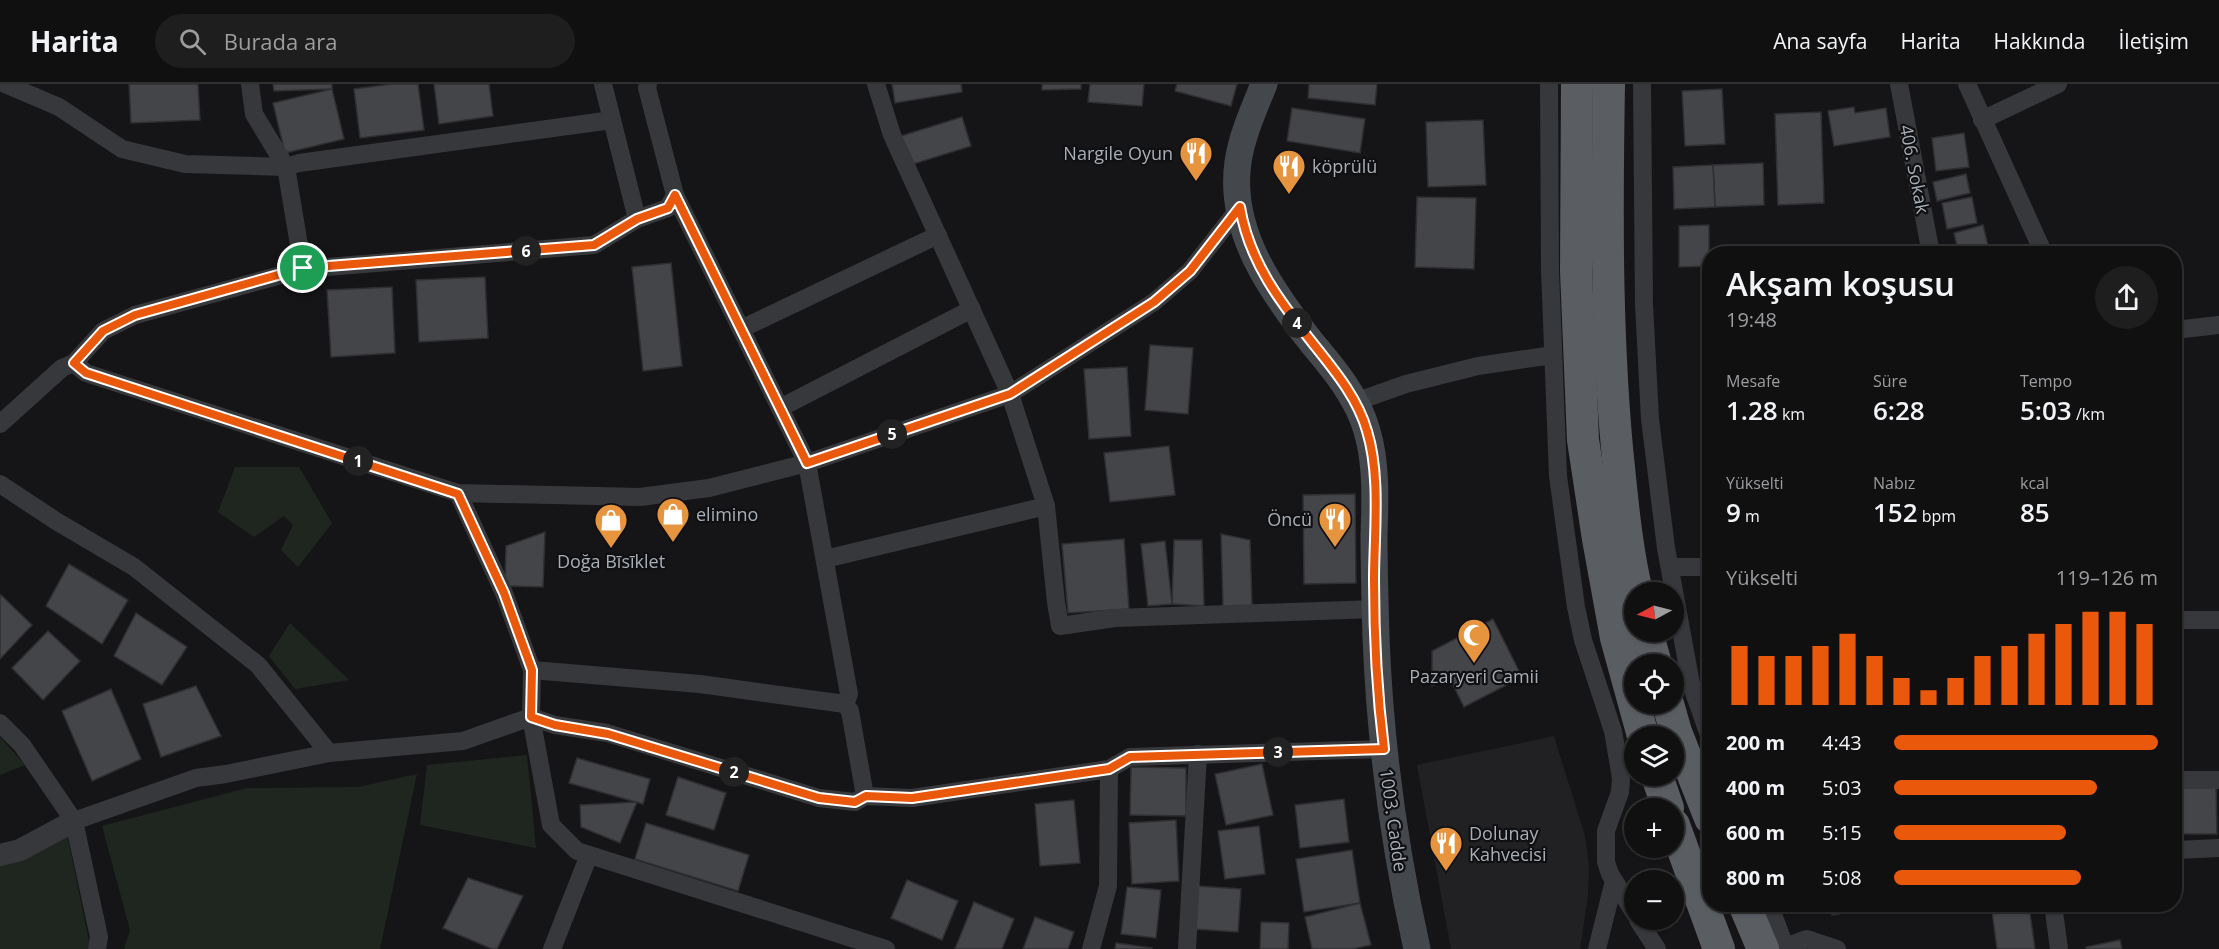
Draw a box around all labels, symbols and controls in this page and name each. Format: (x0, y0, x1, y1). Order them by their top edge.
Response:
search box (155, 14, 575, 68)
text: Harita (30, 22, 119, 60)
icon: search (176, 25, 209, 58)
text: Burada ara (224, 26, 337, 56)
text: Ana sayfa (1773, 27, 1867, 55)
text: Harita (1900, 27, 1961, 55)
text: Hakkında (1994, 27, 2086, 55)
text: İletişim (2119, 27, 2189, 55)
street label: 406. Sokak (1895, 123, 1935, 216)
restaurant icon: Nargile Oyun (1178, 135, 1214, 182)
place label: Nargile Oyun (1063, 141, 1173, 165)
restaurant icon: köprülü (1271, 148, 1307, 195)
place label: köprülü (1312, 154, 1377, 178)
pin: 6 (511, 236, 541, 266)
text: 6 (521, 240, 531, 262)
pin (277, 242, 328, 293)
icon: arrive (286, 251, 319, 284)
text: Akşam koşusu (1726, 261, 1955, 306)
button: share (2095, 266, 2158, 329)
text: 19:48 (1726, 306, 1777, 333)
pin: 4 (1282, 308, 1312, 338)
text: 4 (1292, 312, 1302, 334)
text: Mesafe (1726, 370, 1780, 392)
text: Süre (1873, 370, 1907, 392)
text: Tempo (2020, 370, 2072, 392)
text: 1.28 (1726, 392, 1778, 428)
text: 6:28 (1873, 392, 1925, 428)
text: 5:03 (2020, 392, 2072, 428)
text: km (1778, 403, 1805, 425)
text: /km (2072, 403, 2105, 425)
pin: 5 (877, 419, 907, 449)
text: 5 (887, 423, 897, 445)
pin: 1 (343, 446, 373, 476)
text: 1 (353, 450, 363, 472)
text: Yükselti (1726, 472, 1784, 494)
text: Nabız (1873, 472, 1915, 494)
text: kcal (2020, 472, 2049, 494)
text: 9 (1726, 494, 1741, 530)
text: 152 (1873, 494, 1918, 530)
text: 85 (2020, 494, 2050, 530)
shop icon: elimino (655, 496, 691, 543)
restaurant icon: Öncü (1317, 501, 1353, 548)
shop icon: Doğa Bīsīklet (593, 502, 629, 549)
place label: elimino (696, 502, 758, 526)
text: m (1741, 505, 1760, 527)
text: bpm (1918, 505, 1956, 527)
place label: Öncü (1267, 507, 1312, 531)
place label: Doğa Bīsīklet (557, 549, 665, 573)
text: Yükselti (1726, 564, 1798, 591)
text: 119–126 m (2056, 564, 2158, 591)
north arrow (1624, 582, 1684, 642)
map controls (1624, 582, 1684, 930)
mosque icon: Pazaryeri Camii (1456, 617, 1492, 664)
button: locate (1624, 654, 1684, 714)
place label: Pazaryeri Camii (1409, 664, 1539, 688)
button: layers (1624, 726, 1684, 786)
text: 200 m (1726, 729, 1785, 756)
text: 4:43 (1822, 729, 1862, 756)
pin: 3 (1263, 737, 1293, 767)
text: 3 (1273, 741, 1283, 763)
pin: 2 (719, 757, 749, 787)
text: 2 (729, 761, 739, 783)
street label: 1003. Cadde (1375, 767, 1413, 873)
text: 400 m (1726, 774, 1785, 801)
text: 5:03 (1822, 774, 1862, 801)
button: + (1624, 798, 1684, 858)
text: 600 m (1726, 819, 1785, 846)
text: 5:15 (1822, 819, 1862, 846)
place label: Dolunay Kahvecisi (1469, 821, 1546, 866)
restaurant icon: Dolunay Kahvecisi (1428, 825, 1464, 872)
text: 800 m (1726, 864, 1785, 891)
text: 5:08 (1822, 864, 1862, 891)
button: − (1624, 870, 1684, 930)

